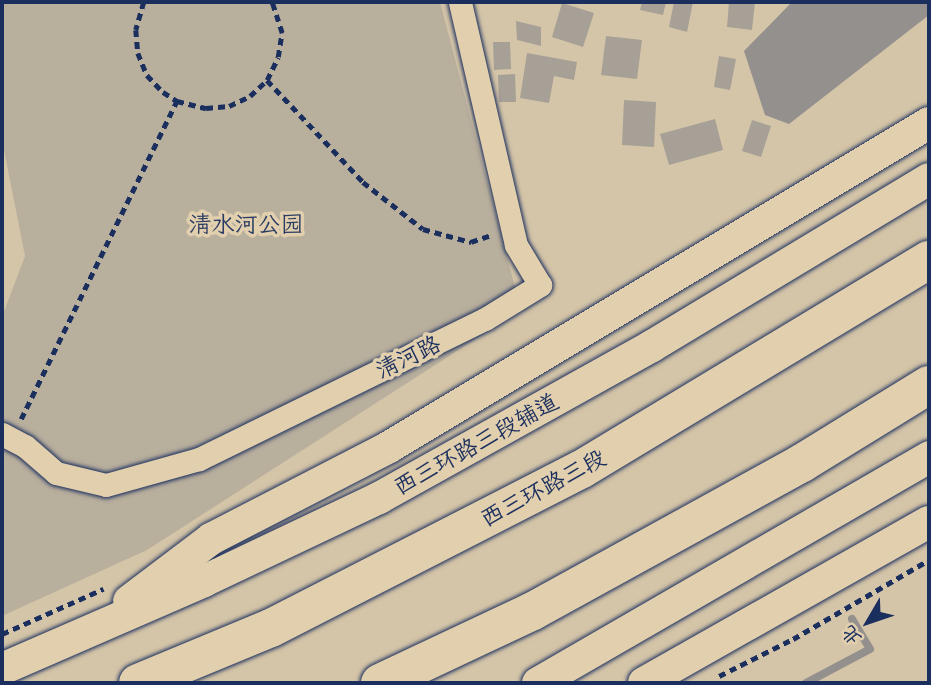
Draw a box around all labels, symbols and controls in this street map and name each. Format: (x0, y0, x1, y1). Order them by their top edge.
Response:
park label: 清水河公园 (189, 210, 303, 238)
street label: 清河路 (371, 329, 445, 385)
street label: 西三环路三段辅道 (389, 387, 563, 501)
street label: 西三环路三段 (476, 443, 610, 533)
north arrow (833, 587, 903, 657)
text: 北 (836, 621, 866, 650)

